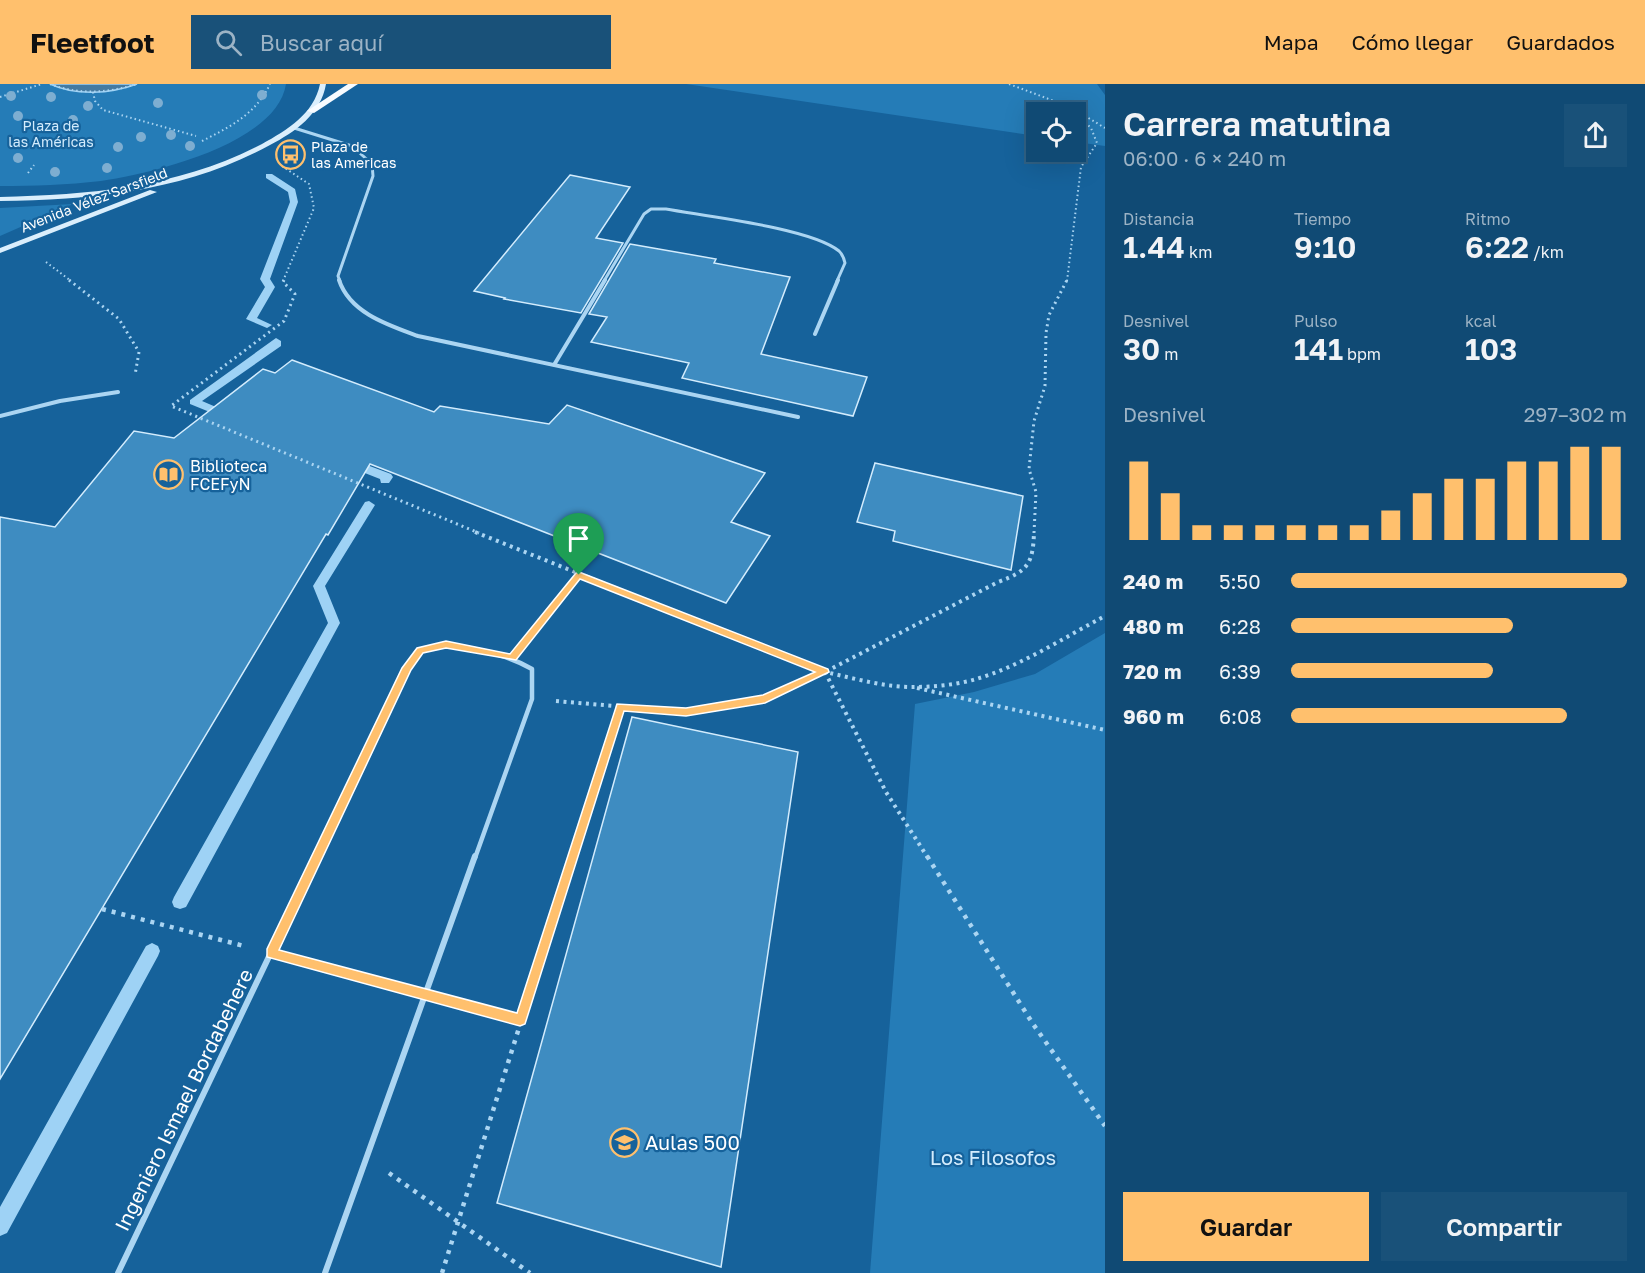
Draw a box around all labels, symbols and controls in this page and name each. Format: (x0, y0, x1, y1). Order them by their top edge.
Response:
search box (191, 15, 611, 69)
text: Fleetfoot (30, 26, 155, 59)
icon: search (212, 26, 245, 59)
text: Buscar aquí (260, 29, 383, 56)
text: Mapa (1264, 29, 1319, 55)
text: Cómo llegar (1352, 29, 1473, 55)
text: Guardados (1506, 29, 1615, 55)
map controls (1026, 102, 1086, 162)
button: locate (1026, 102, 1086, 162)
text: Carrera matutina (1123, 104, 1391, 143)
button: share (1564, 104, 1627, 167)
park label: Plaza de las Américas (8, 117, 94, 150)
place label: Plaza de las Americas (311, 138, 396, 171)
bus stop icon: Plaza de las Americas (274, 139, 306, 171)
text: 06:00 · 6 × 240 m (1123, 146, 1286, 170)
street label: Avenida Vélez Sarsfield (18, 164, 170, 235)
text: Distancia (1123, 209, 1194, 229)
text: Tiempo (1294, 209, 1351, 229)
text: Ritmo (1465, 209, 1510, 229)
text: 1.44 (1123, 229, 1185, 265)
text: 9:10 (1294, 229, 1356, 265)
text: 6:22 (1465, 229, 1529, 265)
text: km (1185, 242, 1212, 262)
text: /km (1529, 242, 1564, 262)
text: Desnivel (1123, 311, 1189, 331)
text: Pulso (1294, 311, 1337, 331)
text: kcal (1465, 311, 1497, 331)
text: 30 (1123, 331, 1160, 367)
text: 141 (1294, 331, 1343, 367)
text: 103 (1465, 331, 1517, 367)
text: m (1160, 344, 1178, 364)
text: bpm (1343, 344, 1381, 364)
text: Desnivel (1123, 402, 1206, 426)
text: 297–302 m (1524, 402, 1627, 426)
place label: Biblioteca FCEFyN (190, 456, 267, 494)
library icon: Biblioteca FCEFyN (153, 459, 185, 491)
pin (553, 513, 604, 575)
icon: arrive (562, 522, 595, 555)
text: 240 m (1123, 569, 1183, 593)
text: 5:50 (1219, 569, 1261, 593)
text: 480 m (1123, 614, 1184, 638)
text: 6:28 (1219, 614, 1261, 638)
text: 720 m (1123, 659, 1182, 683)
text: 6:39 (1219, 659, 1261, 683)
text: 960 m (1123, 704, 1184, 728)
text: 6:08 (1219, 704, 1262, 728)
street label: Ingeniero Ismael Bordabehere (109, 965, 257, 1235)
school or university icon: Aulas 500 (608, 1127, 640, 1159)
place label: Aulas 500 (645, 1130, 740, 1154)
park label: Los Filosofos (930, 1145, 1056, 1169)
button: Guardar (1123, 1192, 1369, 1261)
button: Compartir (1381, 1192, 1627, 1261)

